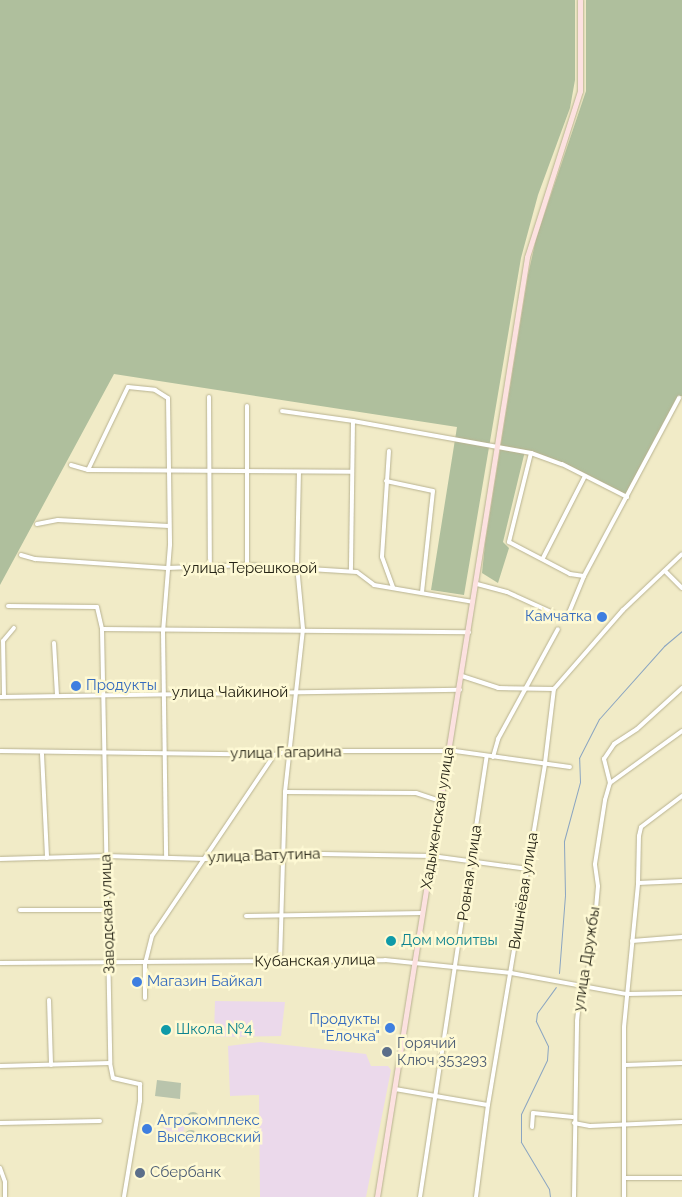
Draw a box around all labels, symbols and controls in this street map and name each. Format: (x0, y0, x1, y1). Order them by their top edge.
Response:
street label: улица Терешковой (183, 560, 317, 578)
place label: Камчатка (525, 608, 592, 626)
marker: Камчатка (596, 611, 608, 623)
place label: Продукты (86, 677, 157, 695)
marker: Продукты (70, 680, 82, 692)
street label: улица Чайкиной (172, 684, 288, 702)
street label: улица Гагарина (230, 743, 342, 763)
street label: Хадыженская улица (418, 745, 458, 891)
street label: Ровная улица (454, 824, 486, 922)
street label: Вишнёвая улица (506, 831, 542, 951)
street label: улица Ватутина (207, 845, 321, 867)
street label: Заводская улица (97, 854, 119, 974)
street label: улица Дружбы (570, 905, 604, 1013)
place label: Дом молитвы (401, 932, 498, 950)
marker: Дом молитвы (385, 935, 397, 947)
street label: Кубанская улица (254, 951, 376, 971)
place label: Магазин Байкал (147, 973, 262, 991)
marker: Магазин Байкал (131, 976, 143, 988)
place label: Продукты "Елочка" (309, 1010, 380, 1045)
place label: Школа №4 (176, 1021, 252, 1039)
marker: Продукты "Елочка" (384, 1022, 396, 1034)
marker: Школа №4 (160, 1024, 172, 1036)
place label: Горячий Ключ 353293 (397, 1034, 487, 1069)
marker: Горячий Ключ 353293 (381, 1046, 393, 1058)
place label: Агрокомплекс Выселковский (157, 1111, 261, 1146)
marker: Агрокомплекс Выселковский (141, 1123, 153, 1135)
place label: Сбербанк (150, 1164, 221, 1182)
marker: Сбербанк (134, 1167, 146, 1179)

